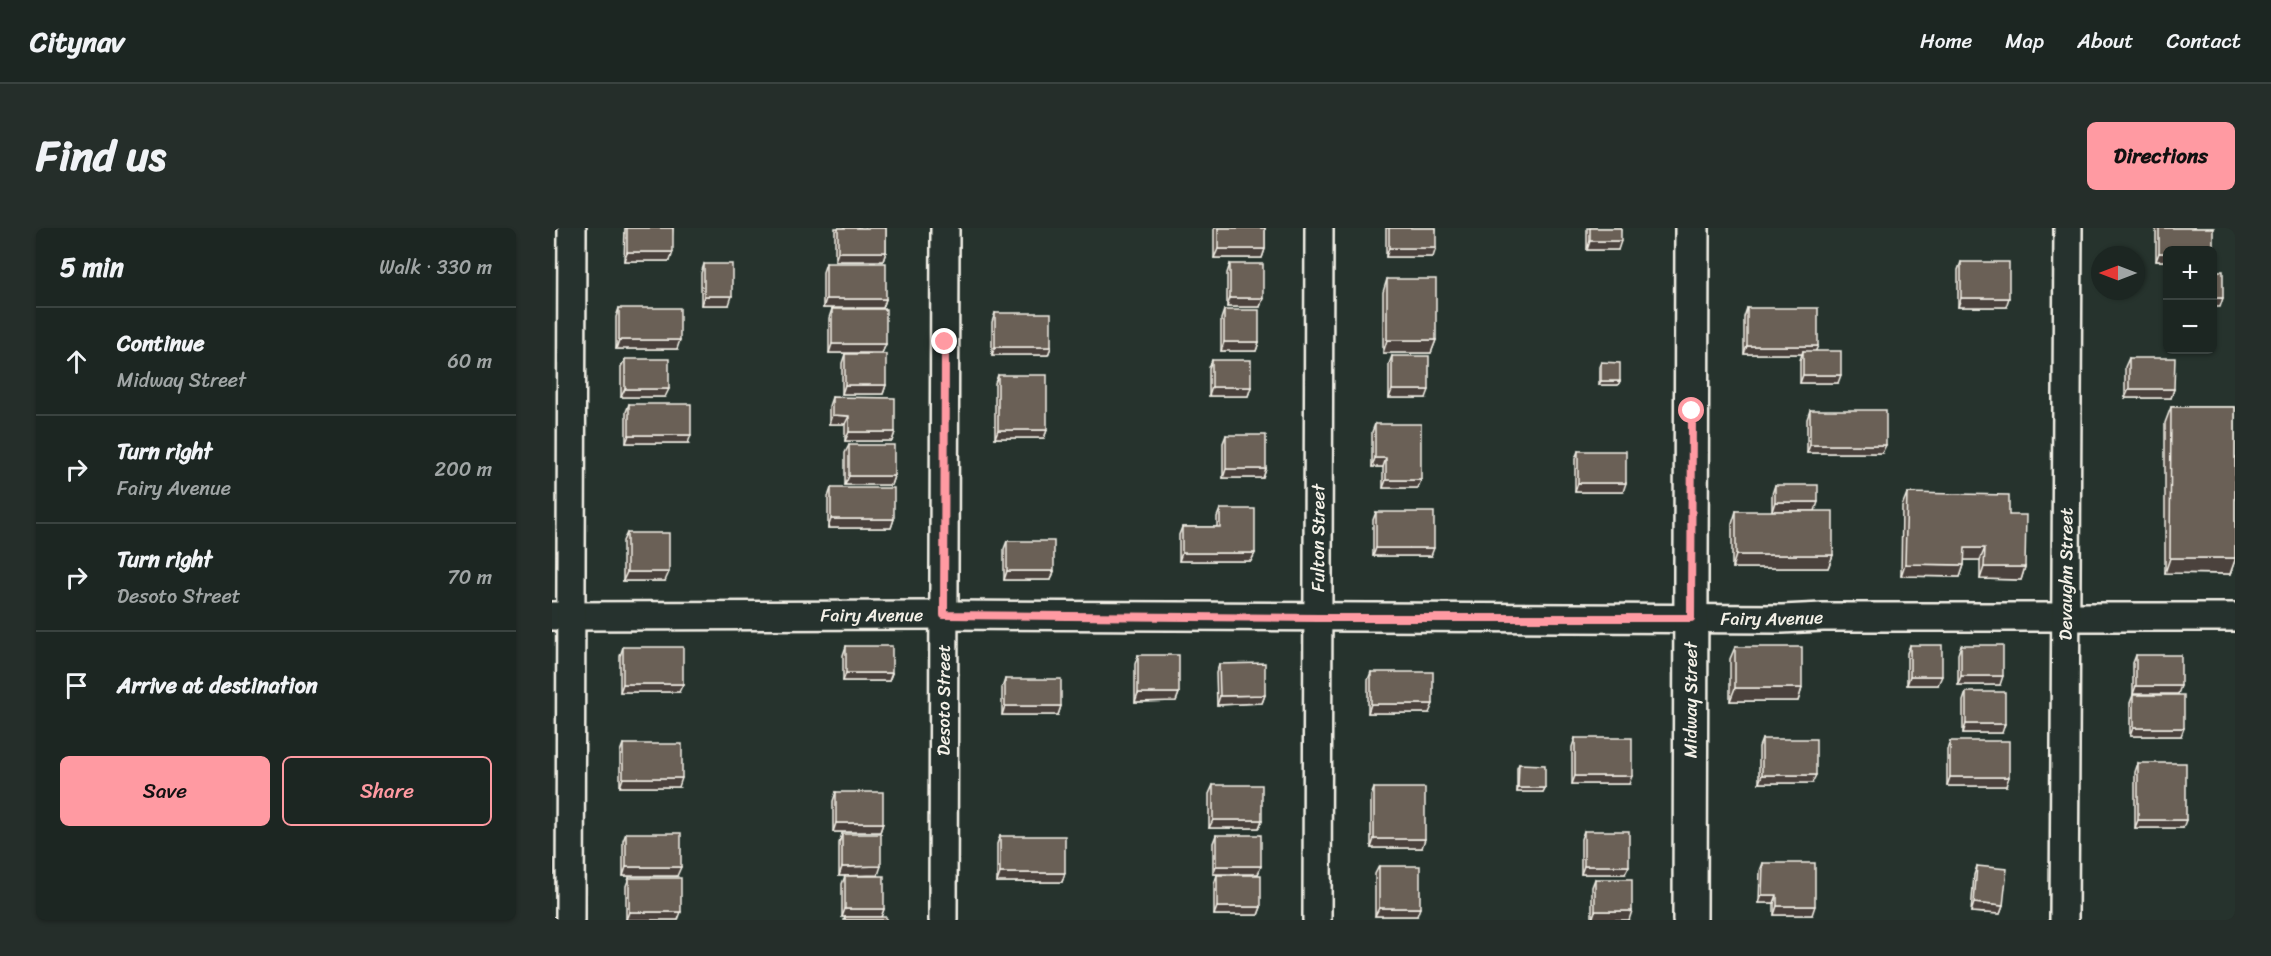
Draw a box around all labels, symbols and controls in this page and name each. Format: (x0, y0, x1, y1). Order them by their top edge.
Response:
text: Citynav (30, 17, 124, 66)
text: Home (1920, 22, 1972, 60)
text: Map (2005, 22, 2044, 60)
text: About (2077, 22, 2134, 60)
text: Contact (2167, 22, 2241, 60)
text: Find us (36, 119, 166, 193)
button: Directions (2087, 122, 2235, 190)
text: 5 min (60, 244, 124, 290)
north arrow (2091, 246, 2145, 300)
map controls (2163, 246, 2217, 354)
button: + (2163, 246, 2217, 300)
text: Walk · 330 m (379, 250, 492, 285)
button: − (2163, 300, 2217, 354)
text: Continue (117, 324, 205, 363)
route end (931, 328, 957, 354)
text: 60 m (447, 344, 492, 379)
icon: ahead (60, 345, 93, 378)
text: Midway Street (117, 363, 246, 398)
route start (1678, 397, 1704, 423)
text: Turn right (117, 432, 212, 471)
text: 200 m (435, 452, 492, 487)
icon: right (60, 453, 93, 486)
text: Fairy Avenue (117, 471, 231, 506)
street label: Fulton Street (1302, 483, 1334, 592)
street label: Devaughn Street (2050, 507, 2082, 641)
text: Turn right (117, 540, 212, 579)
text: 70 m (447, 560, 492, 595)
icon: right (60, 561, 93, 594)
text: Desoto Street (117, 579, 241, 614)
street label: Fairy Avenue (821, 599, 923, 631)
street label: Fairy Avenue (1721, 601, 1824, 635)
street label: Midway Street (1674, 641, 1707, 758)
street label: Desoto Street (927, 644, 960, 756)
text: Arrive at destination (117, 666, 318, 705)
icon: arrive (60, 669, 93, 702)
button: Save (60, 756, 270, 826)
button: Share (282, 756, 492, 826)

